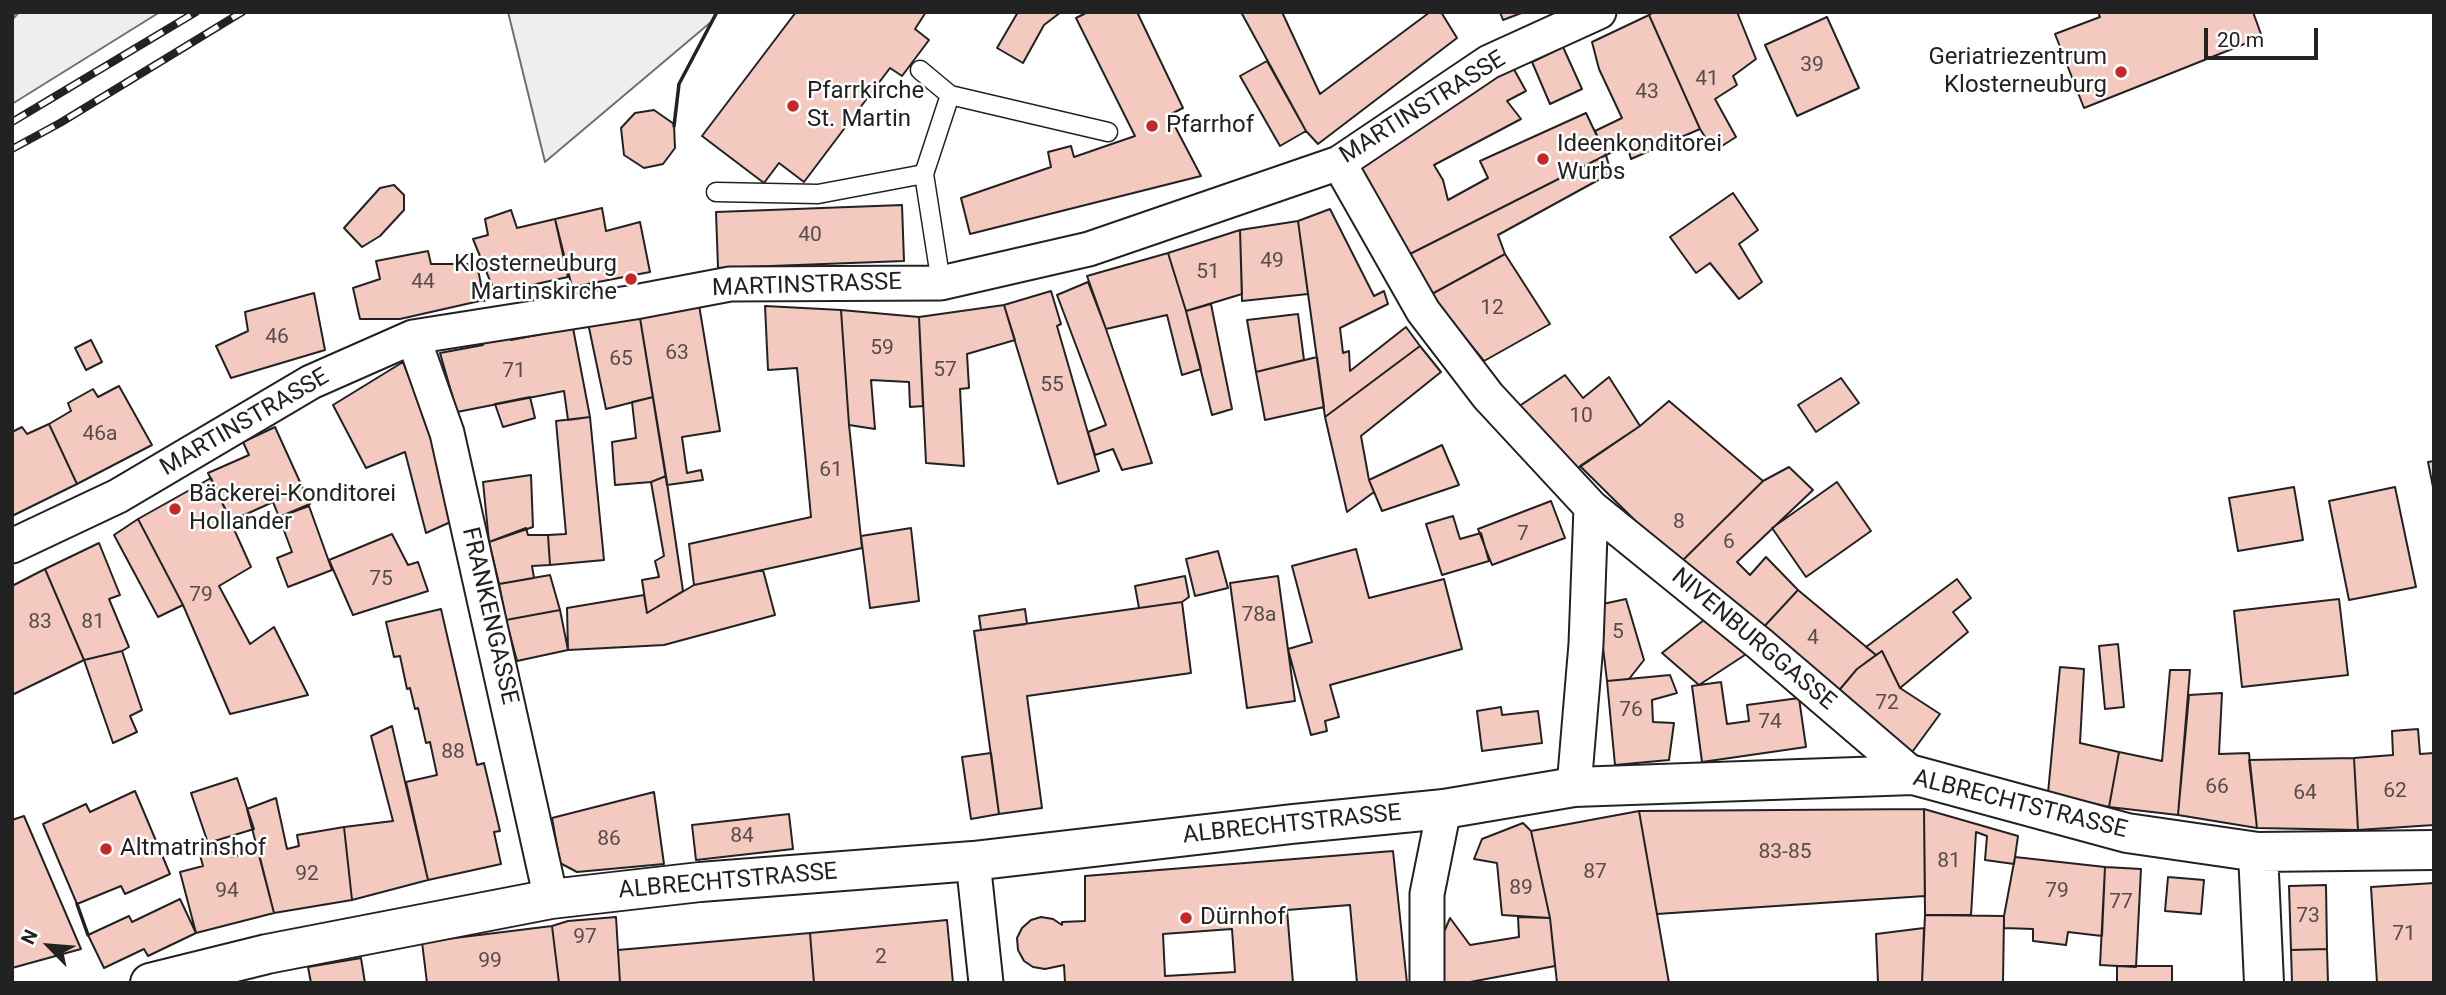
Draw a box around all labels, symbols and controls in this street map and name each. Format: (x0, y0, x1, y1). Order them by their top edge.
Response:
scale bar (2208, 14, 2322, 58)
text: 20 m (2217, 28, 2264, 52)
place label: Geriatriezentrum Klosterneuburg (1928, 44, 2107, 100)
street label: MARTINSTRASSE (1335, 45, 1511, 171)
house number: 39 (1800, 53, 1824, 79)
marker: Geriatriezentrum Klosterneuburg (2113, 64, 2129, 80)
house number: 41 (1695, 67, 1719, 93)
place label: Pfarrkirche St. Martin (807, 78, 924, 134)
house number: 43 (1635, 80, 1659, 106)
marker: Pfarrkirche St. Martin (785, 98, 801, 114)
place label: Pfarrhof (1166, 112, 1254, 140)
marker: Pfarrhof (1144, 118, 1160, 134)
place label: Ideenkonditorei Wurbs (1557, 131, 1722, 187)
marker: Ideenkonditorei Wurbs (1535, 151, 1551, 167)
house number: 40 (798, 223, 822, 249)
house number: 49 (1260, 249, 1284, 275)
place label: Klosterneuburg Martinskirche (454, 251, 617, 307)
house number: 51 (1196, 260, 1220, 286)
street label: MARTINSTRASSE (712, 268, 902, 304)
house number: 44 (411, 270, 435, 296)
marker: Klosterneuburg Martinskirche (623, 271, 639, 287)
house number: 12 (1480, 296, 1504, 322)
house number: 46 (265, 325, 289, 351)
house number: 59 (870, 336, 894, 362)
house number: 63 (665, 341, 689, 367)
house number: 65 (609, 347, 633, 373)
house number: 57 (933, 358, 957, 384)
house number: 71 (502, 359, 526, 385)
street label: MARTINSTRASSE (156, 363, 334, 483)
house number: 55 (1040, 373, 1064, 399)
house number: 10 (1569, 404, 1593, 430)
house number: 46a (82, 422, 118, 448)
house number: 61 (819, 458, 843, 484)
place label: Bäckerei-Konditorei Hollander (189, 481, 396, 537)
marker: Bäckerei-Konditorei Hollander (167, 501, 183, 517)
house number: 8 (1673, 510, 1685, 536)
house number: 7 (1517, 522, 1529, 548)
street label: FRANKENGASSE (455, 525, 523, 707)
house number: 6 (1723, 530, 1735, 556)
street label: NIVENBURGGASSE (1665, 563, 1841, 717)
house number: 75 (369, 567, 393, 593)
house number: 79 (189, 583, 213, 609)
house number: 78a (1241, 603, 1277, 629)
house number: 83 (28, 610, 52, 636)
house number: 81 (81, 610, 105, 636)
house number: 5 (1612, 620, 1624, 646)
house number: 4 (1807, 626, 1819, 652)
house number: 72 (1875, 691, 1899, 717)
house number: 76 (1619, 698, 1643, 724)
house number: 74 (1758, 710, 1782, 736)
house number: 88 (441, 740, 465, 766)
street label: ALBRECHTSTRASSE (1910, 764, 2130, 846)
house number: 66 (2205, 775, 2229, 801)
house number: 62 (2383, 779, 2407, 805)
house number: 64 (2293, 781, 2317, 807)
street label: ALBRECHTSTRASSE (1181, 799, 1403, 851)
house number: 84 (730, 824, 754, 850)
house number: 86 (597, 827, 621, 853)
place label: Altmatrinshof (120, 835, 266, 863)
house number: 83-85 (1758, 840, 1812, 866)
marker: Altmatrinshof (98, 841, 114, 857)
house number: 81 (1937, 849, 1961, 875)
street label: ALBRECHTSTRASSE (617, 858, 839, 906)
house number: 87 (1583, 860, 1607, 886)
house number: 92 (295, 862, 319, 888)
house number: 89 (1509, 876, 1533, 902)
house number: 94 (215, 879, 239, 905)
house number: 79 (2045, 879, 2069, 905)
house number: 77 (2109, 890, 2133, 916)
place label: Dürnhof (1200, 904, 1286, 932)
house number: 73 (2296, 904, 2320, 930)
marker: Dürnhof (1178, 910, 1194, 926)
north arrow (14, 911, 84, 981)
house number: 71 (2392, 922, 2416, 948)
house number: 97 (573, 925, 597, 951)
text: N (16, 926, 43, 948)
house number: 2 (875, 945, 887, 971)
house number: 99 (478, 949, 502, 975)

